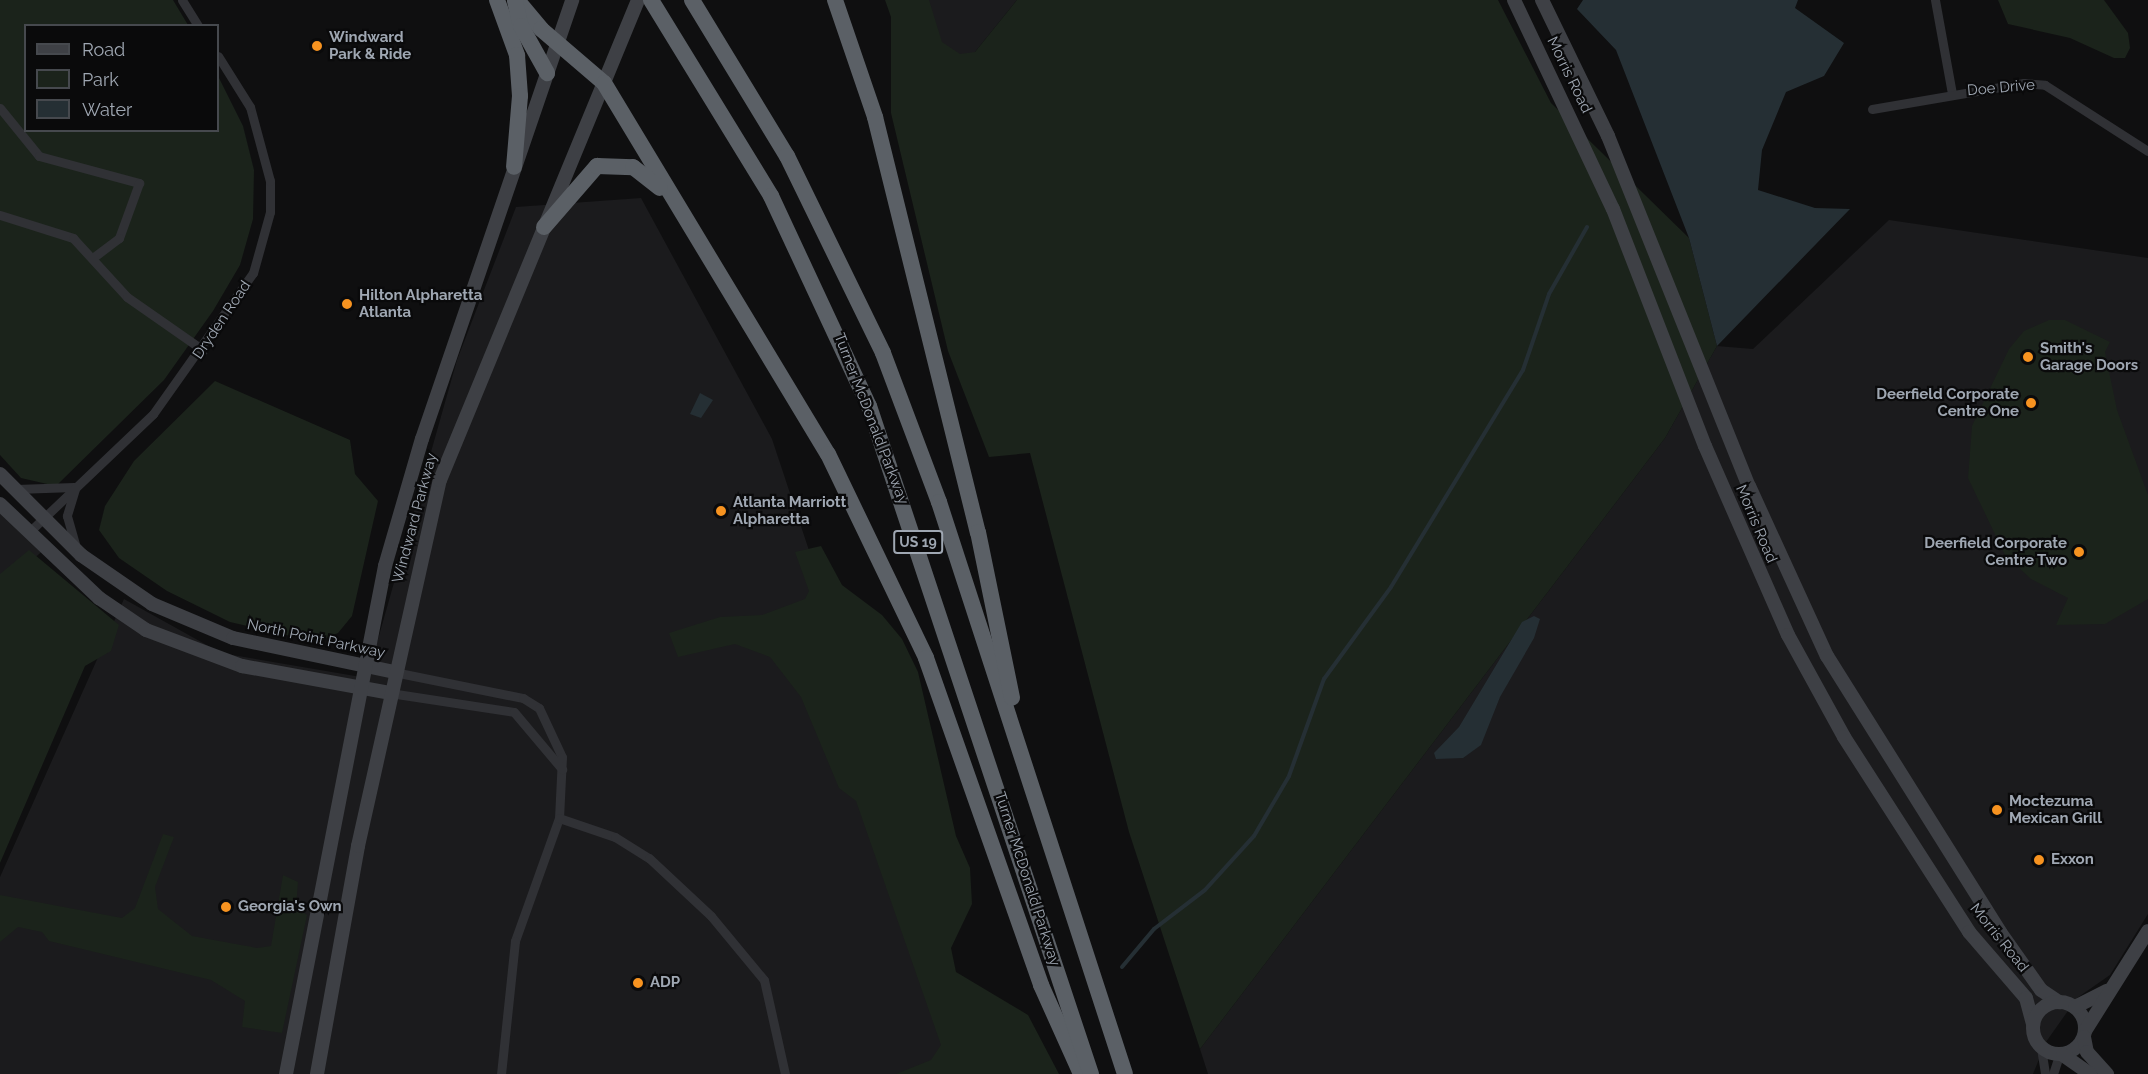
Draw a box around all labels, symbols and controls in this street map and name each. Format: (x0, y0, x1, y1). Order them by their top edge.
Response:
legend (24, 24, 219, 132)
place label: Windward Park & Ride (329, 28, 411, 63)
street label: Morris Road (1543, 34, 1595, 116)
text: Road (82, 39, 125, 60)
marker: Windward Park & Ride (310, 39, 324, 53)
text: Park (82, 69, 119, 90)
street label: Doe Drive (1966, 76, 2036, 100)
text: Water (82, 99, 132, 120)
street label: Dryden Road (189, 277, 255, 363)
place label: Hilton Alpharetta Atlanta (359, 286, 483, 321)
marker: Hilton Alpharetta Atlanta (340, 297, 354, 311)
street label: Turner McDonald Parkway (830, 331, 912, 507)
place label: Smith's Garage Doors (2040, 339, 2138, 374)
marker: Smith's Garage Doors (2021, 350, 2035, 364)
place label: Deerfield Corporate Centre One (1876, 385, 2019, 420)
marker: Deerfield Corporate Centre One (2024, 396, 2038, 410)
street label: Windward Parkway (389, 451, 441, 585)
street label: Morris Road (1732, 482, 1780, 566)
place label: Atlanta Marriott Alpharetta (733, 493, 846, 528)
marker: Atlanta Marriott Alpharetta (714, 504, 728, 518)
road number: US 19 (892, 531, 944, 553)
place label: Deerfield Corporate Centre Two (1924, 534, 2067, 569)
marker: Deerfield Corporate Centre Two (2072, 545, 2086, 559)
street label: North Point Parkway (245, 616, 387, 662)
street label: Turner McDonald Parkway (990, 789, 1064, 969)
place label: Moctezuma Mexican Grill (2009, 792, 2102, 827)
marker: Moctezuma Mexican Grill (1990, 803, 2004, 817)
place label: Exxon (2051, 851, 2094, 869)
marker: Exxon (2032, 853, 2046, 867)
place label: Georgia's Own (238, 898, 342, 916)
marker: Georgia's Own (219, 900, 233, 914)
street label: Morris Road (1966, 900, 2032, 976)
place label: ADP (650, 974, 680, 992)
marker: ADP (631, 976, 645, 990)

